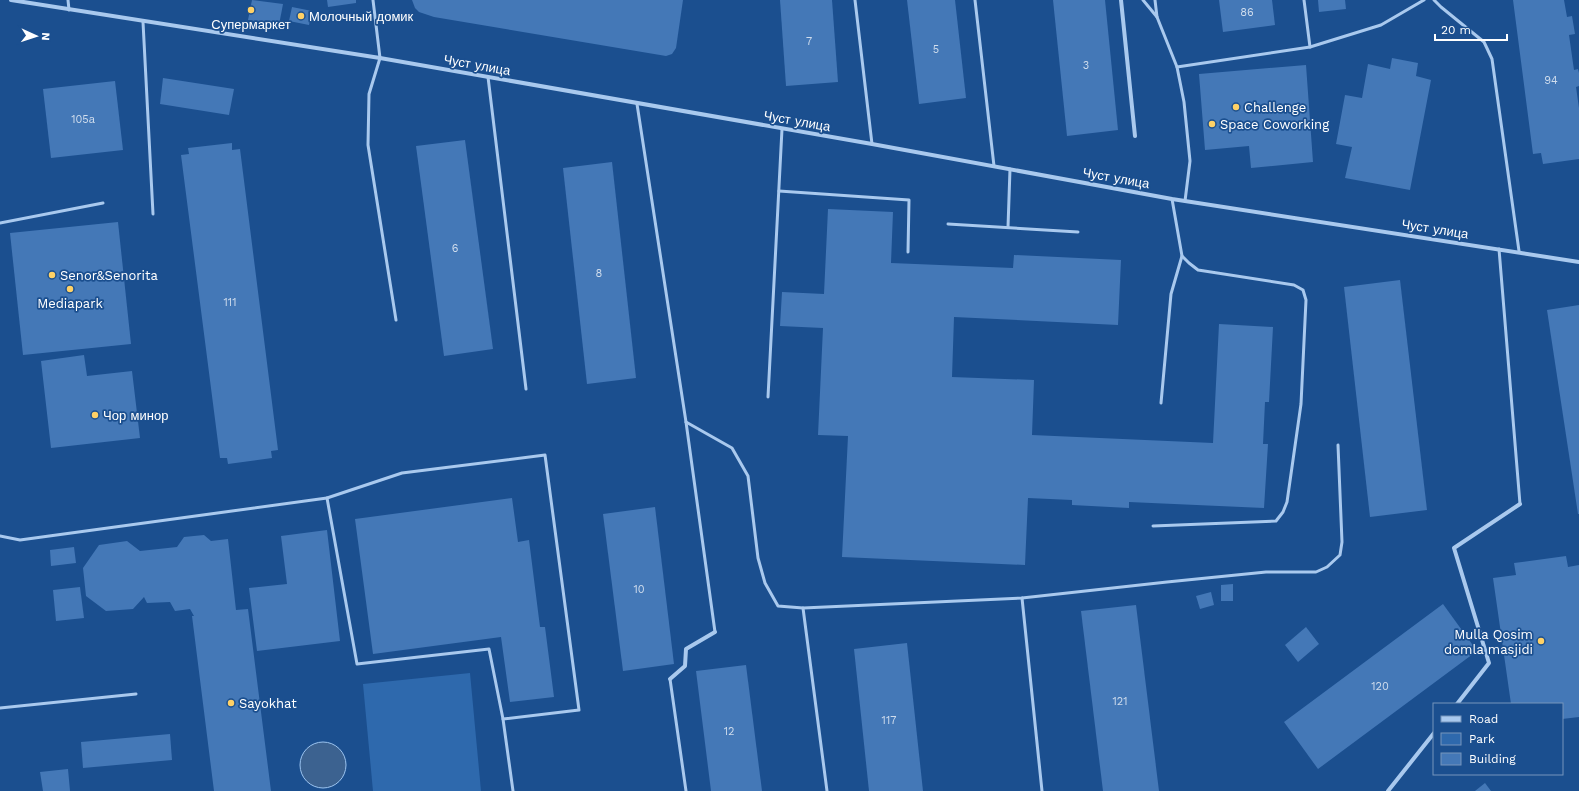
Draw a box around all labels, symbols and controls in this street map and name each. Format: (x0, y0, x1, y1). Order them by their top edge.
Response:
marker: Супермаркет (246, 5, 256, 15)
house number: 86 (1240, 6, 1254, 19)
place label: Молочный домик (309, 9, 414, 24)
marker: Молочный домик (296, 11, 306, 21)
north arrow (16, 16, 56, 56)
scale bar (1435, 16, 1507, 42)
place label: Супермаркет (211, 17, 291, 32)
text: 20 m (1441, 23, 1471, 37)
text: N (39, 32, 52, 41)
house number: 7 (806, 35, 812, 48)
house number: 5 (933, 43, 939, 56)
street label: Чуст улица (442, 52, 512, 78)
house number: 3 (1083, 59, 1089, 72)
house number: 94 (1544, 74, 1558, 87)
place label: Challenge (1244, 100, 1306, 115)
marker: Challenge (1231, 102, 1241, 112)
street label: Чуст улица (762, 108, 832, 134)
house number: 105а (71, 113, 96, 126)
place label: Space Coworking (1220, 117, 1329, 132)
marker: Space Coworking (1207, 119, 1217, 129)
street label: Чуст улица (1081, 165, 1151, 191)
street label: Чуст улица (1400, 216, 1470, 242)
house number: 6 (452, 242, 459, 255)
house number: 8 (596, 267, 603, 280)
place label: Senor&Senorita (60, 268, 158, 283)
marker: Senor&Senorita (47, 270, 57, 280)
marker: Mediapark (65, 284, 75, 294)
place label: Mediapark (37, 296, 103, 311)
house number: 111 (224, 296, 236, 309)
place label: Чор минор (103, 408, 168, 423)
marker: Чор минор (90, 410, 100, 420)
house number: 10 (633, 583, 645, 596)
place label: Mulla Qosim domla masjidi (1444, 627, 1533, 657)
marker: Mulla Qosim domla masjidi (1536, 636, 1546, 646)
house number: 120 (1371, 680, 1389, 693)
house number: 121 (1113, 695, 1128, 708)
place label: Sayokhat (239, 696, 297, 711)
marker: Sayokhat (226, 698, 236, 708)
legend (1433, 703, 1563, 775)
text: Road (1469, 712, 1498, 726)
house number: 117 (882, 714, 896, 727)
house number: 12 (724, 725, 734, 738)
text: Park (1469, 732, 1495, 746)
text: Building (1469, 752, 1516, 766)

